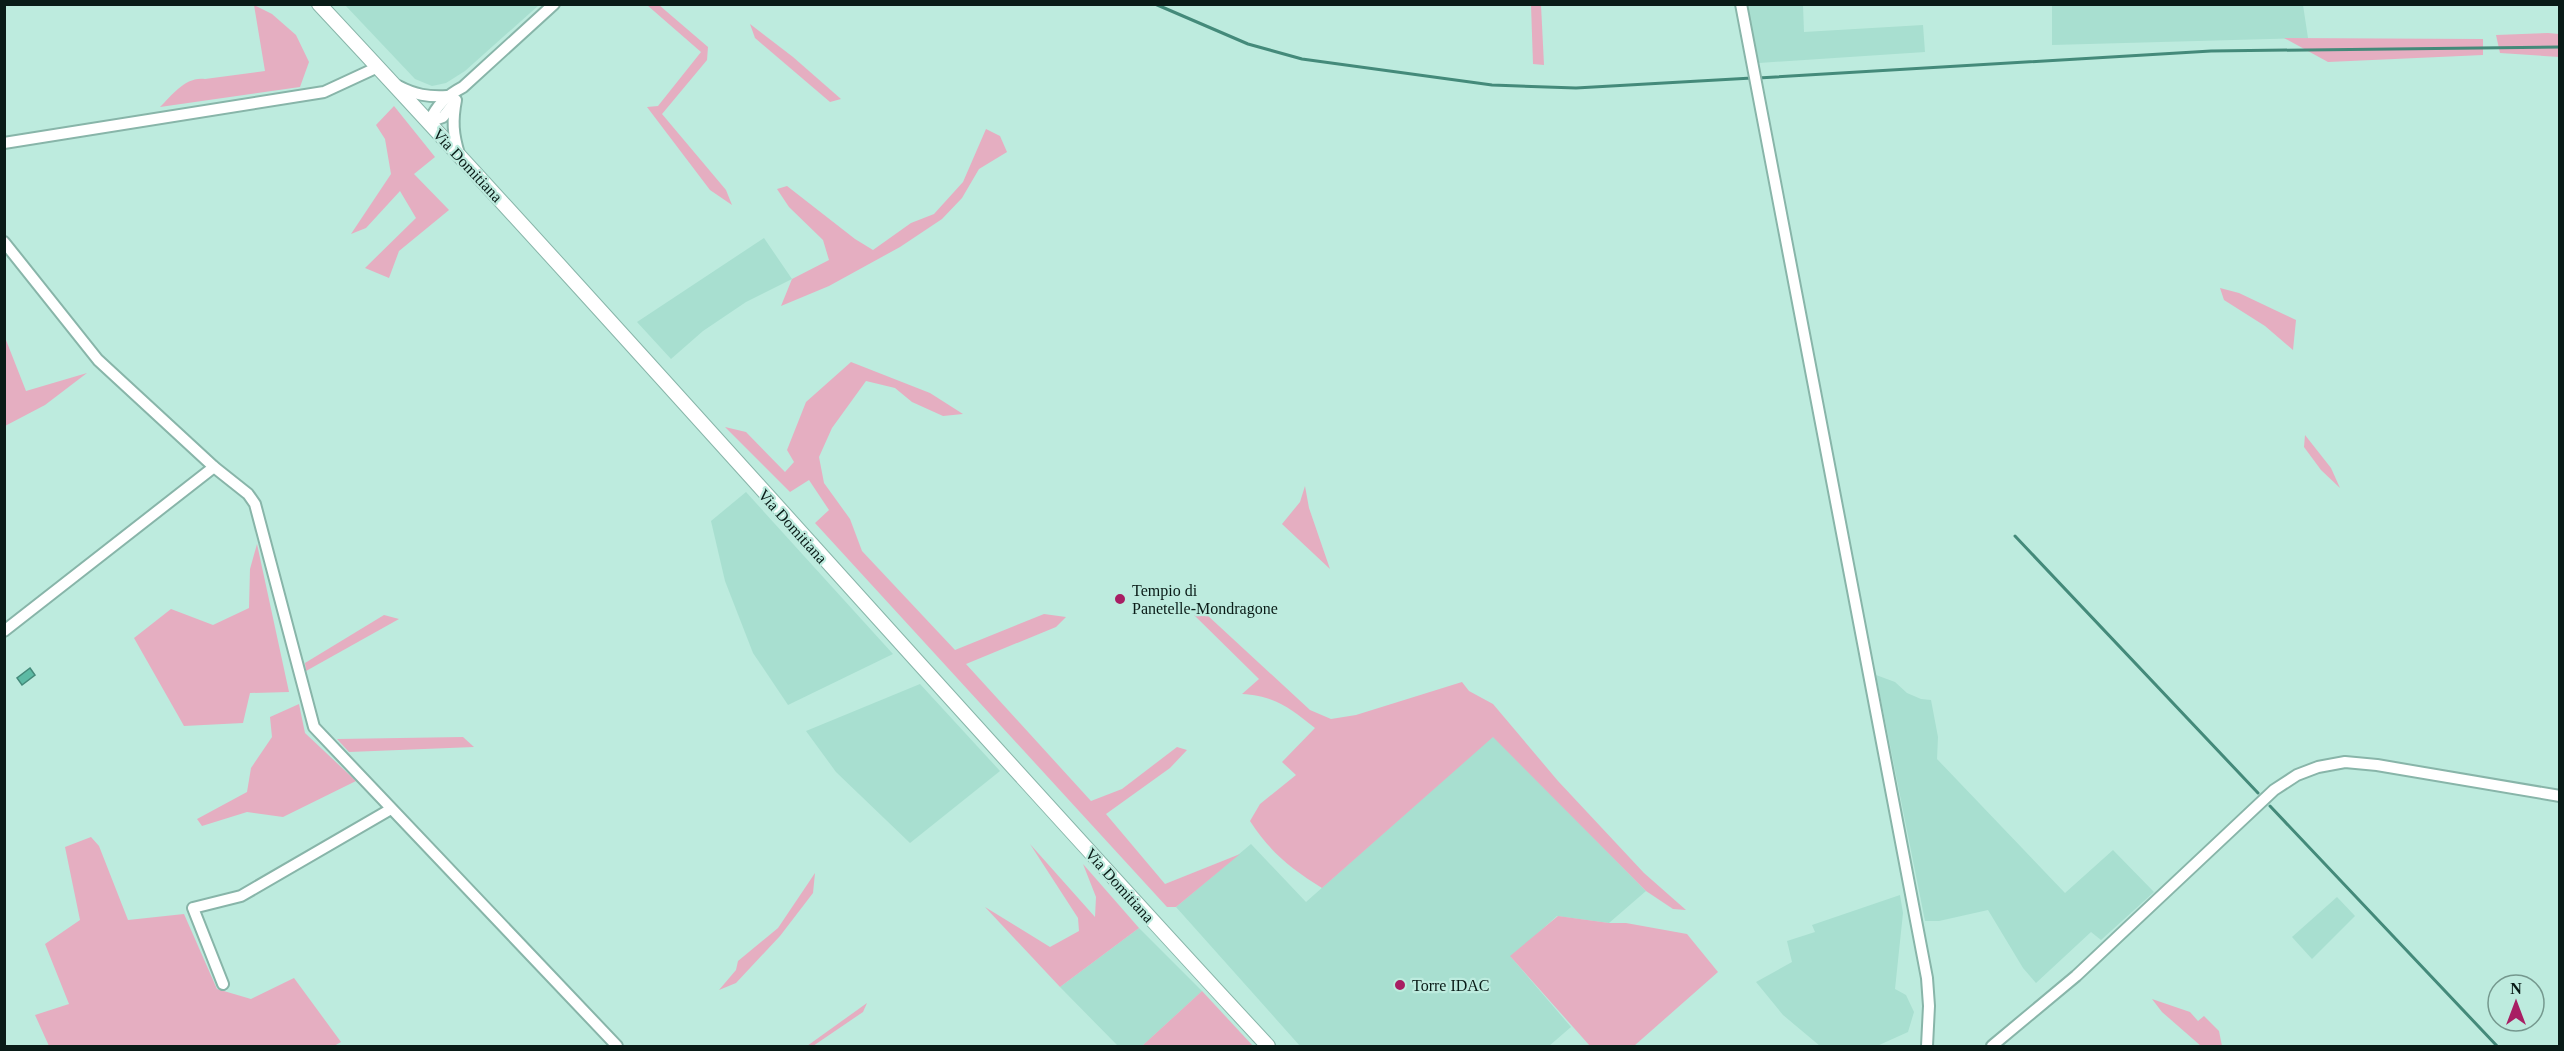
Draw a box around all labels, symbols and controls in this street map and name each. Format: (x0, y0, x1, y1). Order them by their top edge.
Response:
street label: Via Domitiana (429, 125, 506, 205)
street label: Via Domitiana (755, 486, 830, 567)
place label: Tempio di Panetelle-Mondragone (1132, 582, 1278, 618)
marker: Tempio di Panetelle-Mondragone (1113, 592, 1127, 606)
street label: Via Domitiana (1082, 845, 1157, 926)
north arrow (2486, 973, 2546, 1033)
place label: Torre IDAC (1412, 977, 1490, 994)
marker: Torre IDAC (1393, 978, 1407, 992)
text: N (2510, 980, 2522, 997)

